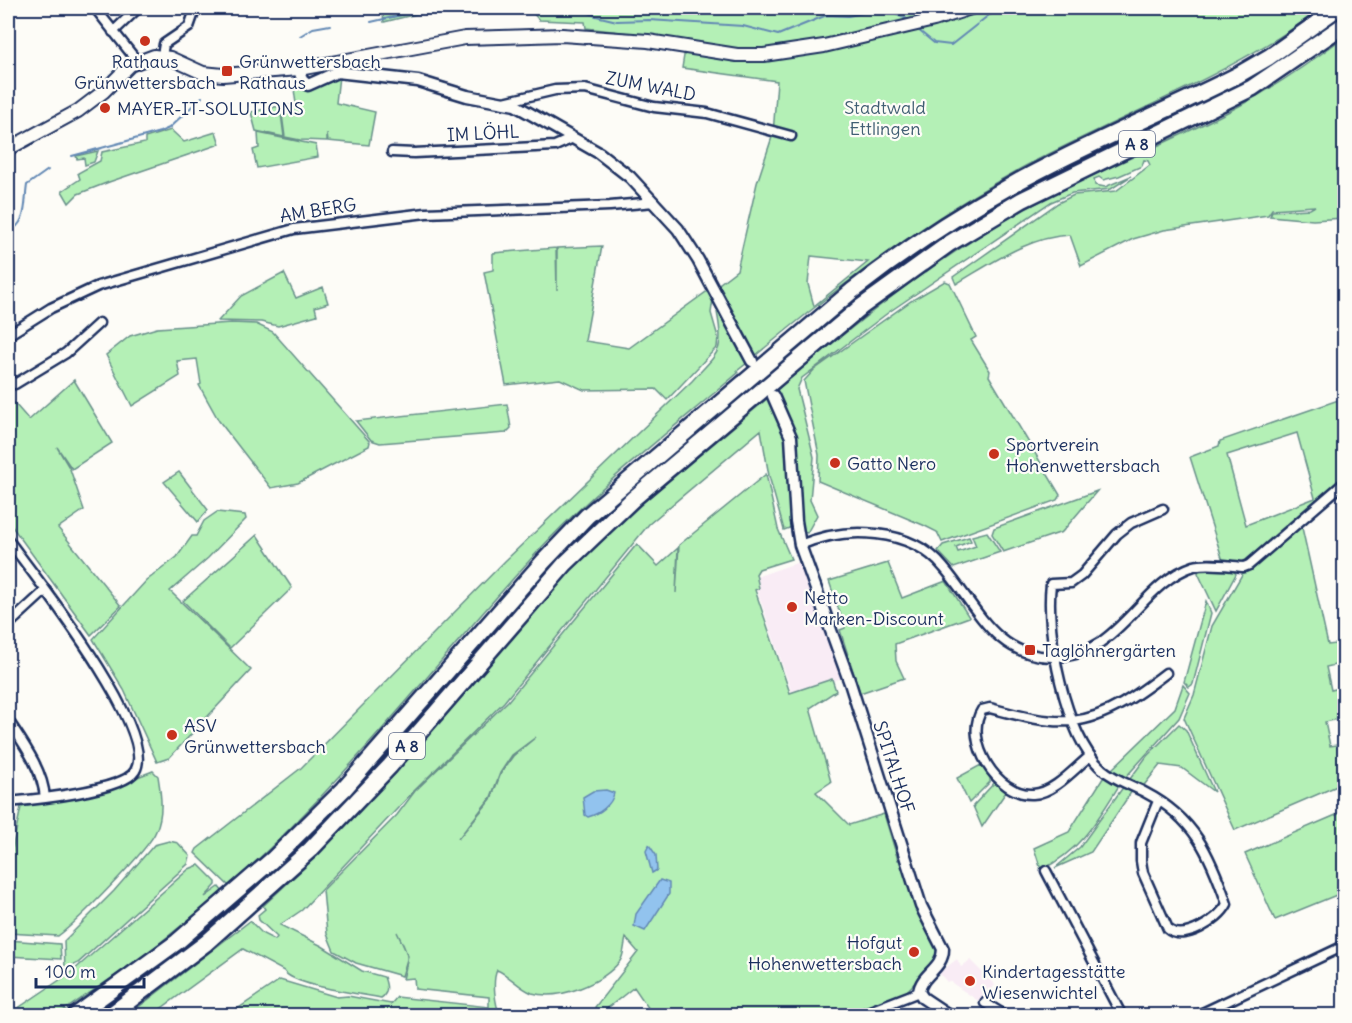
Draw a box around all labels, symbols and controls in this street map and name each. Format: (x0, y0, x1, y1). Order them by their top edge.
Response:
marker: Rathaus Grünwettersbach (138, 34, 152, 48)
place label: Rathaus Grünwettersbach (74, 50, 216, 94)
place label: Grünwettersbach Rathaus (239, 50, 381, 94)
marker: Grünwettersbach Rathaus (220, 64, 234, 78)
street label: ZUM WALD (604, 66, 698, 106)
park label: Stadtwald Ettlingen (844, 96, 926, 140)
place label: MAYER-IT-SOLUTIONS (117, 97, 304, 120)
marker: MAYER-IT-SOLUTIONS (98, 101, 112, 115)
street label: IM LÖHL (446, 120, 520, 146)
road number: A 8 (1119, 131, 1155, 157)
street label: AM BERG (278, 193, 358, 227)
place label: Sportverein Hohenwettersbach (1006, 433, 1160, 477)
marker: Sportverein Hohenwettersbach (987, 447, 1001, 461)
place label: Gatto Nero (847, 452, 936, 475)
marker: Gatto Nero (828, 456, 842, 470)
place label: Netto Marken-Discount (804, 586, 944, 630)
marker: Netto Marken-Discount (785, 600, 799, 614)
place label: Taglöhnergärten (1042, 639, 1176, 662)
marker: Taglöhnergärten (1023, 643, 1037, 657)
place label: ASV Grünwettersbach (184, 714, 326, 758)
street label: SPITALHOF (868, 718, 920, 816)
marker: ASV Grünwettersbach (165, 728, 179, 742)
road number: A 8 (389, 733, 425, 759)
place label: Hofgut Hohenwettersbach (748, 931, 902, 975)
marker: Hofgut Hohenwettersbach (907, 945, 921, 959)
scale bar (36, 951, 144, 989)
text: 100 m (45, 960, 96, 983)
place label: Kindertagesstätte Wiesenwichtel (982, 960, 1126, 1004)
marker: Kindertagesstätte Wiesenwichtel (963, 974, 977, 988)

